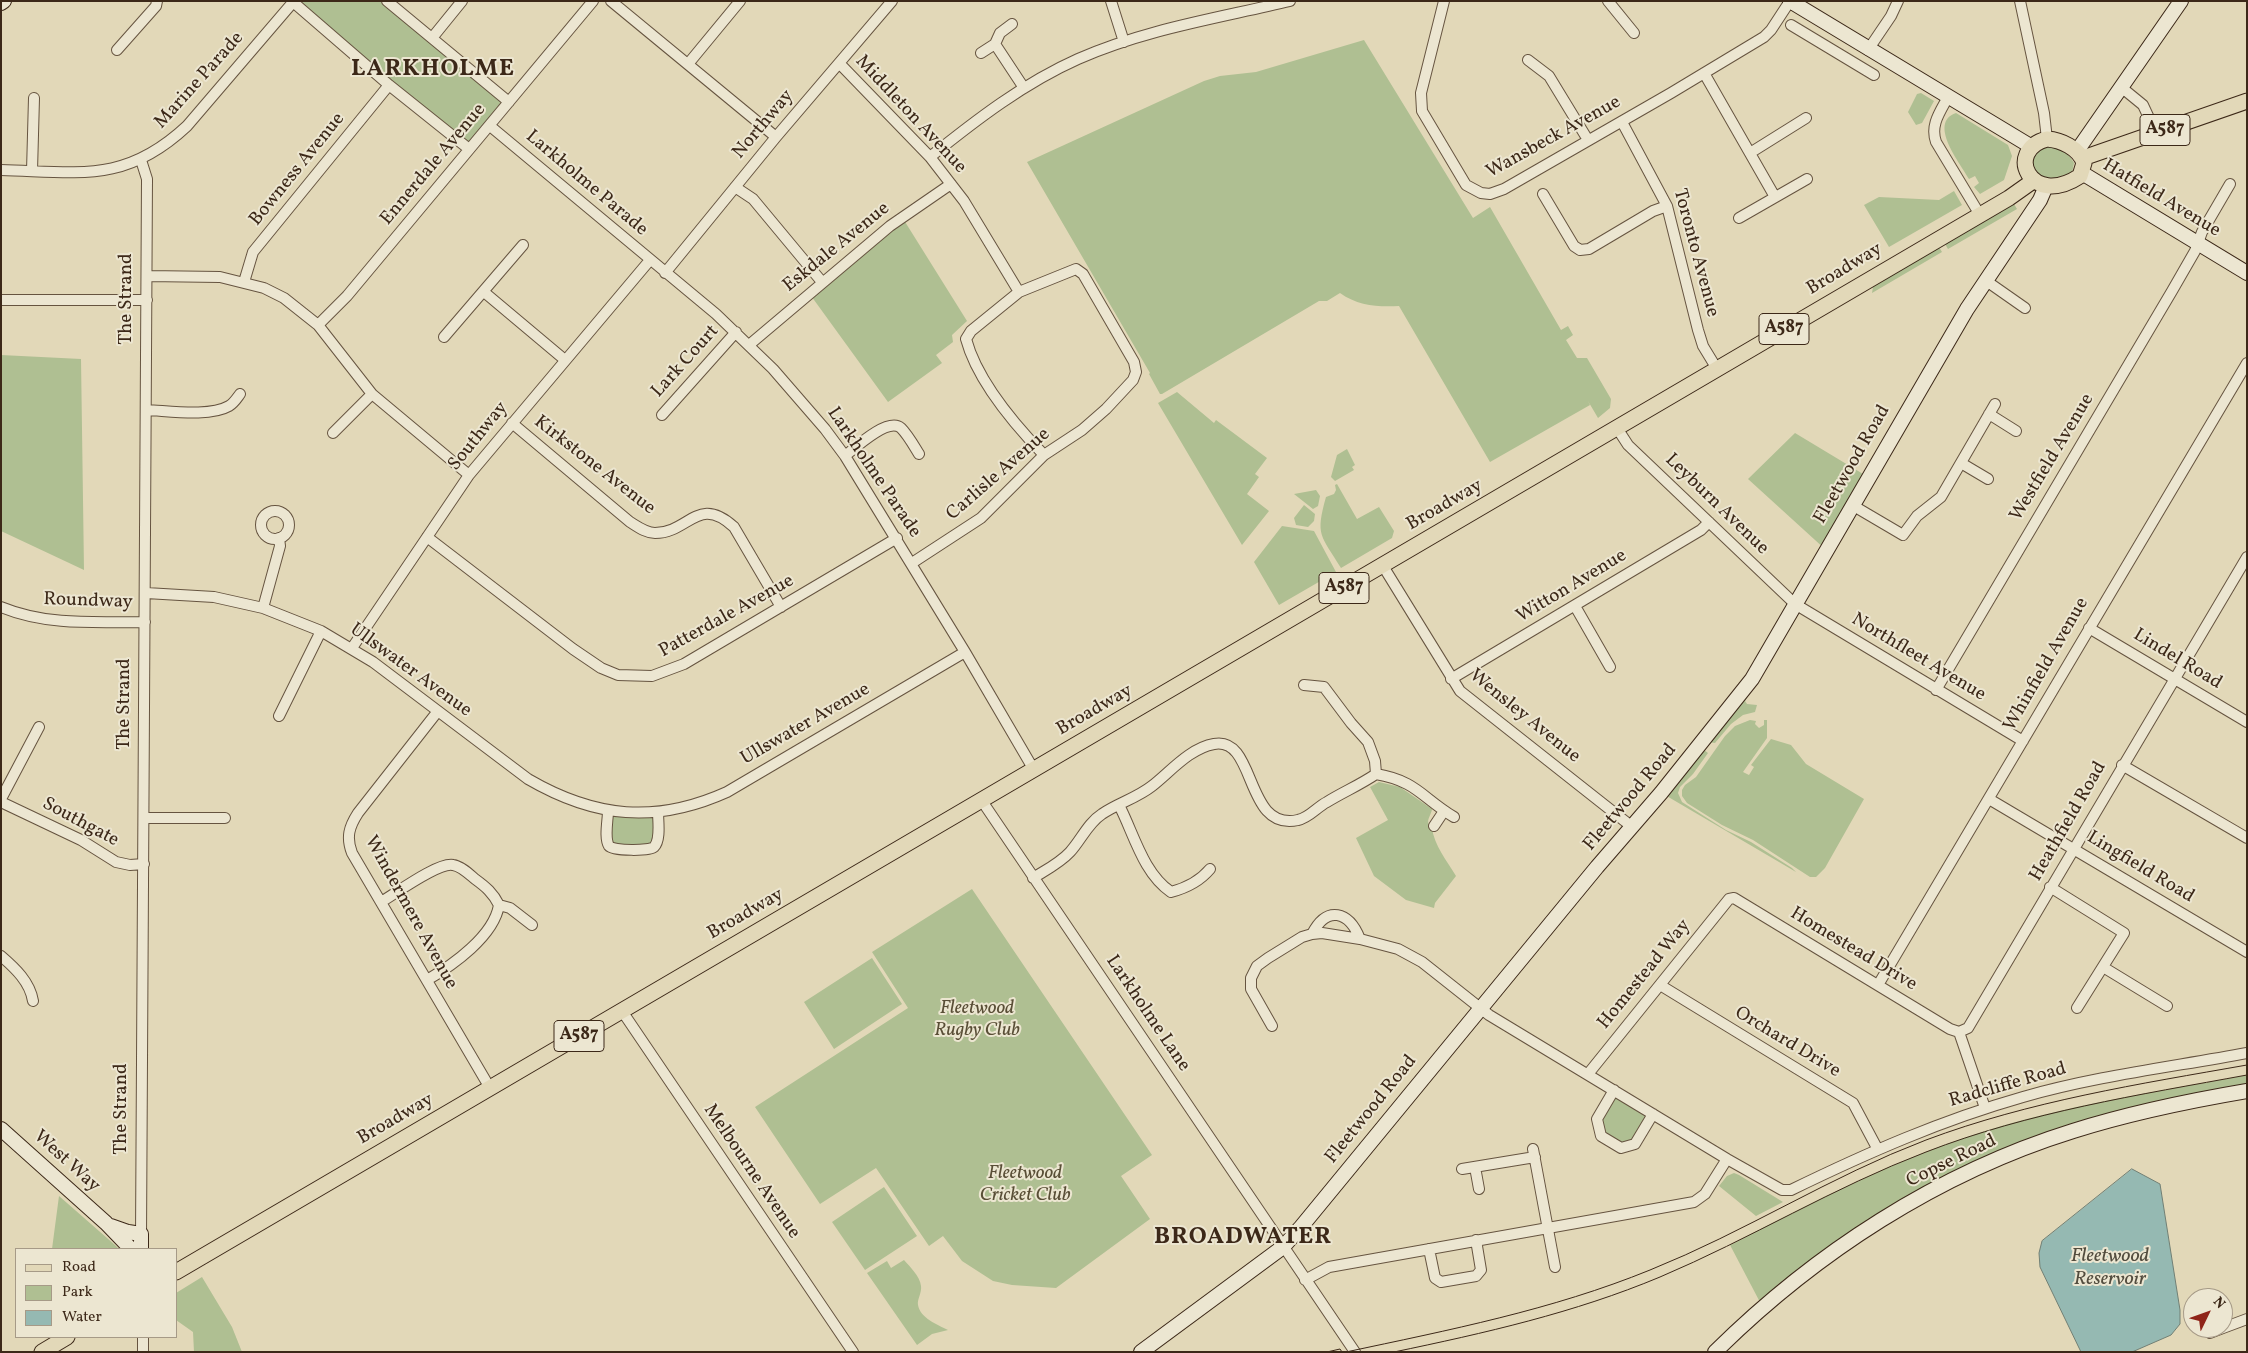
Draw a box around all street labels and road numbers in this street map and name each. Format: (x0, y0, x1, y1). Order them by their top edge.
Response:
street label: Marine Parade (151, 28, 249, 134)
street label: Middleton Avenue (849, 51, 971, 179)
street label: Northway (729, 86, 799, 164)
street label: Wansbeck Avenue (1483, 92, 1625, 184)
street label: Ennerdale Avenue (376, 99, 492, 231)
street label: Bowness Avenue (245, 109, 351, 231)
road number: A587 (2140, 114, 2190, 146)
street label: Larkholme Parade (520, 126, 652, 242)
street label: Hatfield Avenue (2098, 155, 2224, 243)
street label: Toronto Avenue (1667, 186, 1723, 320)
street label: Eskdale Avenue (779, 198, 895, 298)
street label: Broadway (1803, 239, 1887, 301)
street label: The Strand (117, 253, 139, 345)
road number: A587 (1759, 314, 1809, 344)
street label: Lark Court (647, 321, 725, 403)
street label: Westfield Avenue (2006, 390, 2100, 526)
street label: Southway (444, 398, 514, 476)
street label: Fleetwood Road (1810, 402, 1896, 528)
street label: Larkholme Parade (821, 403, 925, 543)
street label: Kirkstone Avenue (529, 411, 659, 521)
street label: Carlisle Avenue (942, 424, 1056, 526)
street label: Leyburn Avenue (1659, 450, 1773, 560)
street label: Broadway (1403, 475, 1487, 537)
street label: Witton Avenue (1513, 545, 1631, 629)
street label: Patterdale Avenue (655, 570, 799, 664)
road number: A587 (1319, 572, 1369, 604)
street label: Roundway (43, 589, 133, 615)
street label: Whinfield Avenue (1999, 594, 2095, 736)
street label: Northfleet Avenue (1847, 609, 1989, 707)
street label: Ullswater Avenue (345, 619, 475, 723)
street label: Lindel Road (2128, 625, 2226, 695)
street label: The Strand (115, 658, 137, 750)
street label: Wensley Avenue (1464, 665, 1584, 769)
street label: Ullswater Avenue (737, 679, 875, 771)
street label: Broadway (1053, 680, 1137, 742)
street label: Fleetwood Road (1579, 740, 1683, 856)
street label: Heathfield Road (2026, 758, 2112, 886)
street label: Southgate (38, 793, 122, 853)
street label: Lingfield Road (2082, 827, 2198, 909)
street label: Windermere Avenue (358, 832, 462, 994)
street label: Broadway (704, 884, 788, 946)
street label: Homestead Drive (1785, 903, 1921, 997)
street label: Homestead Way (1594, 915, 1696, 1035)
street label: Larkholme Lane (1100, 951, 1194, 1077)
street label: Orchard Drive (1730, 1002, 1844, 1084)
road number: A587 (554, 1020, 604, 1052)
street label: Fleetwood Road (1321, 1051, 1423, 1169)
street label: Radcliffe Road (1947, 1058, 2069, 1114)
street label: The Strand (112, 1063, 134, 1155)
street label: Broadway (354, 1089, 438, 1151)
street label: Melbourne Avenue (698, 1100, 804, 1244)
street label: West Way (28, 1126, 104, 1198)
street label: Copse Road (1903, 1130, 2001, 1194)

